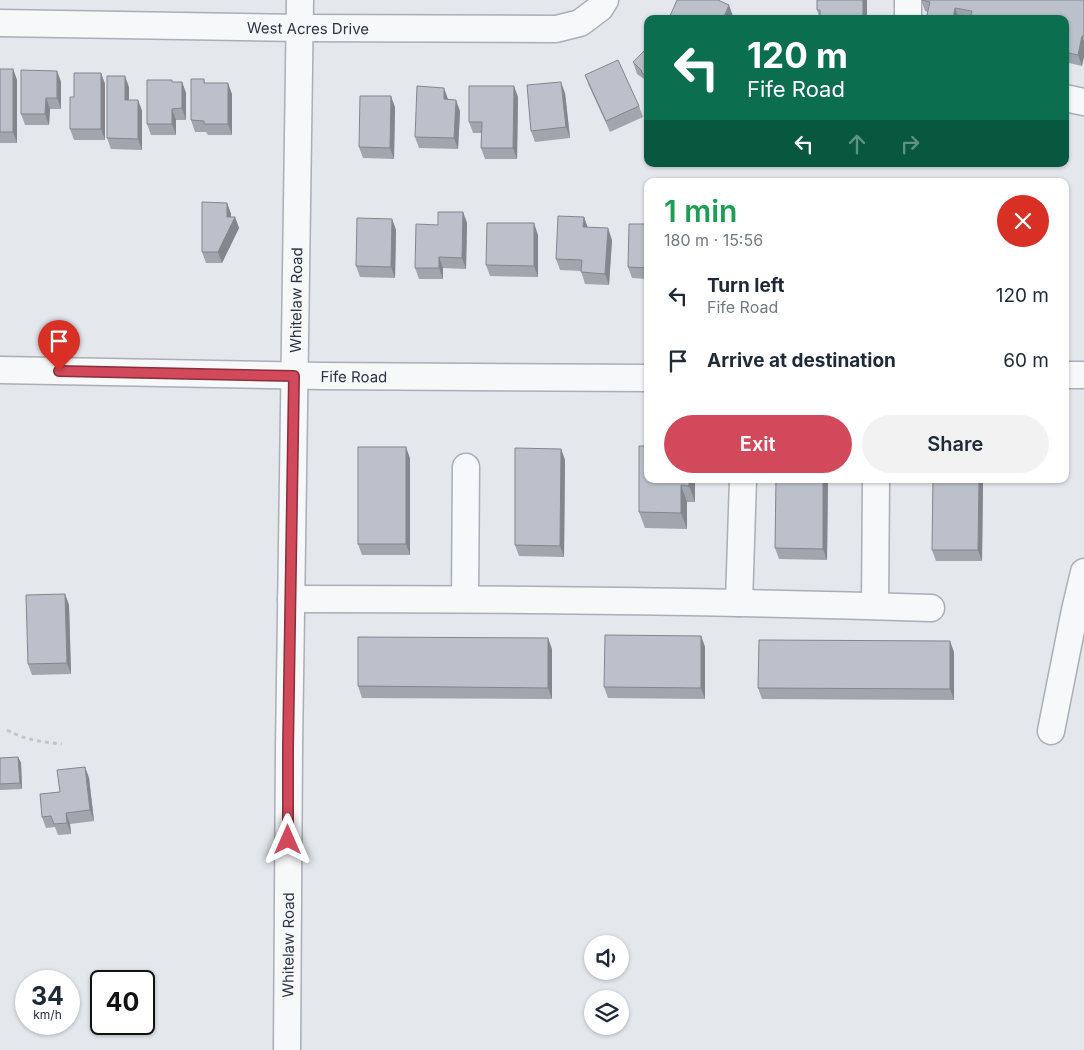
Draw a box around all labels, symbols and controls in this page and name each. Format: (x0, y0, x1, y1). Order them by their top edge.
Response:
street label: West Acres Drive (247, 18, 369, 38)
text: 120 m (747, 34, 848, 76)
icon: left (664, 35, 729, 100)
text: Fife Road (747, 76, 845, 102)
icon: left (790, 130, 818, 158)
icon: ahead (843, 130, 871, 158)
icon: right (896, 130, 924, 158)
text: 1 min (664, 193, 737, 229)
button: close (997, 195, 1049, 247)
text: 180 m · 15:56 (664, 230, 763, 250)
street label: Whitelaw Road (285, 247, 306, 353)
text: Turn left (707, 274, 785, 297)
icon: left (664, 282, 692, 310)
text: 120 m (996, 284, 1049, 307)
text: Fife Road (707, 297, 778, 317)
pin (38, 320, 80, 371)
icon: arrive (45, 327, 73, 355)
icon: arrive (664, 347, 692, 375)
text: Arrive at destination (707, 349, 896, 372)
text: 60 m (1003, 349, 1049, 372)
street label: Fife Road (320, 366, 387, 386)
button: Exit (664, 415, 852, 473)
button: Share (862, 415, 1049, 473)
position arrow (261, 813, 313, 865)
street label: Whitelaw Road (278, 892, 298, 998)
map controls (584, 935, 629, 1035)
button: sound (584, 935, 629, 980)
speed limit sign: 40 (90, 970, 155, 1035)
text: 34 (31, 981, 64, 1011)
button: layers (584, 990, 629, 1035)
text: km/h (33, 1007, 62, 1022)

